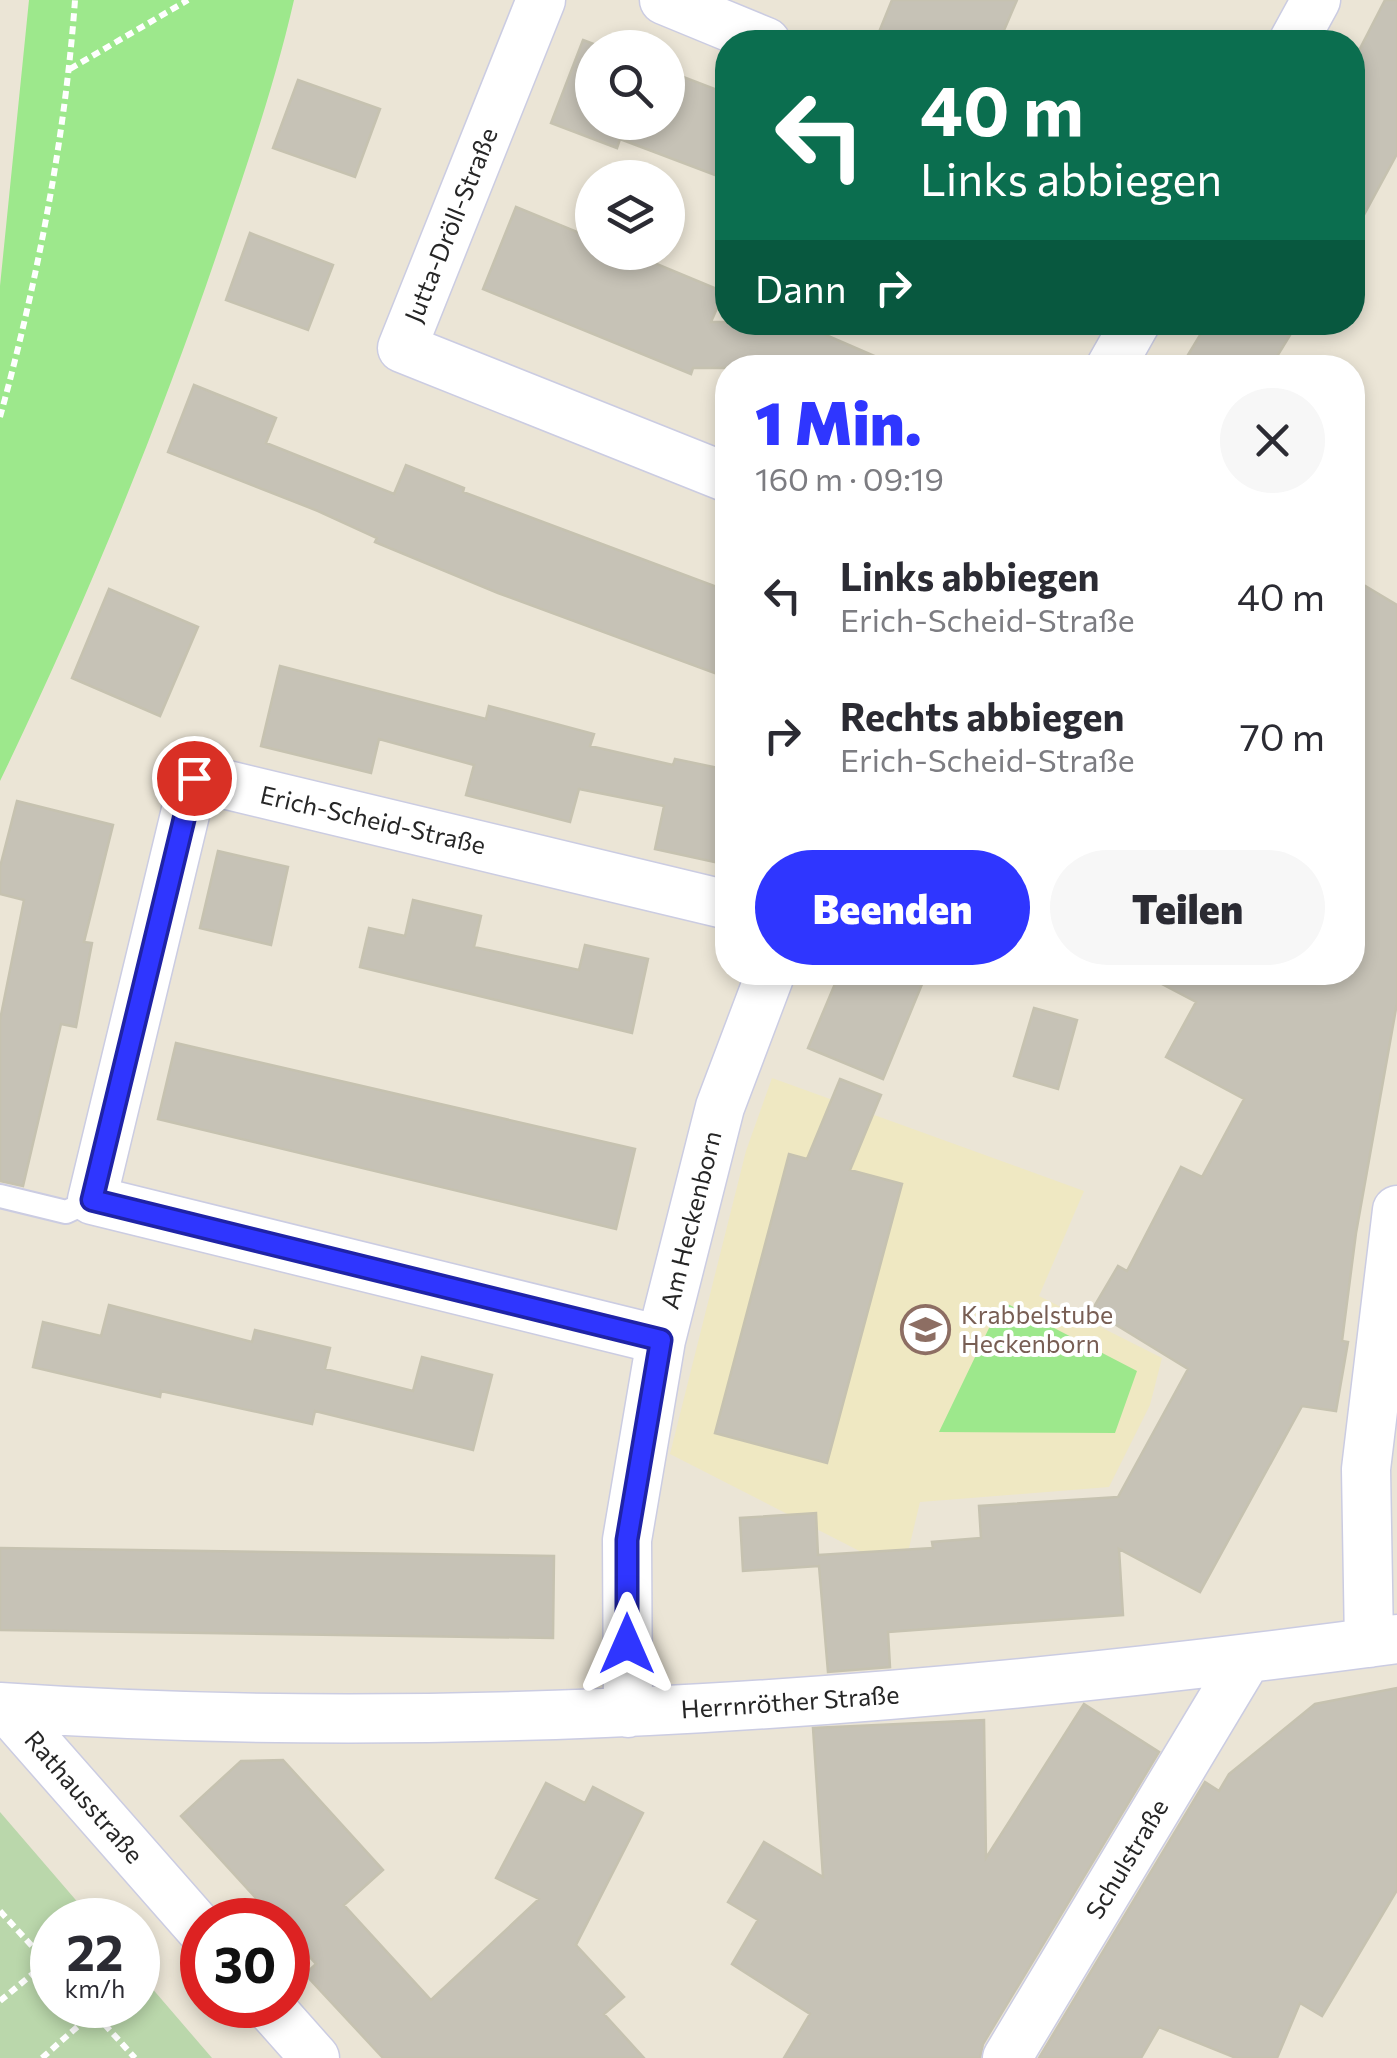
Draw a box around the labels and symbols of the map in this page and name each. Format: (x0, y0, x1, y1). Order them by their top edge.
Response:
street label: Jutta-Dröll-Straße (397, 123, 503, 326)
pin (152, 736, 237, 821)
street label: Erich-Scheid-Straße (258, 779, 489, 860)
street label: Am Heckenborn (653, 1128, 727, 1312)
place label: Krabbelstube Heckenborn (961, 1299, 1113, 1358)
school or university icon: Krabbelstube Heckenborn (900, 1303, 952, 1355)
position arrow (575, 1592, 679, 1696)
street label: Herrnröther Straße (680, 1678, 900, 1724)
street label: Rathausstraße (19, 1724, 150, 1869)
street label: Schulstraße (1079, 1793, 1174, 1924)
speed limit sign: 30 (180, 1898, 310, 2028)

